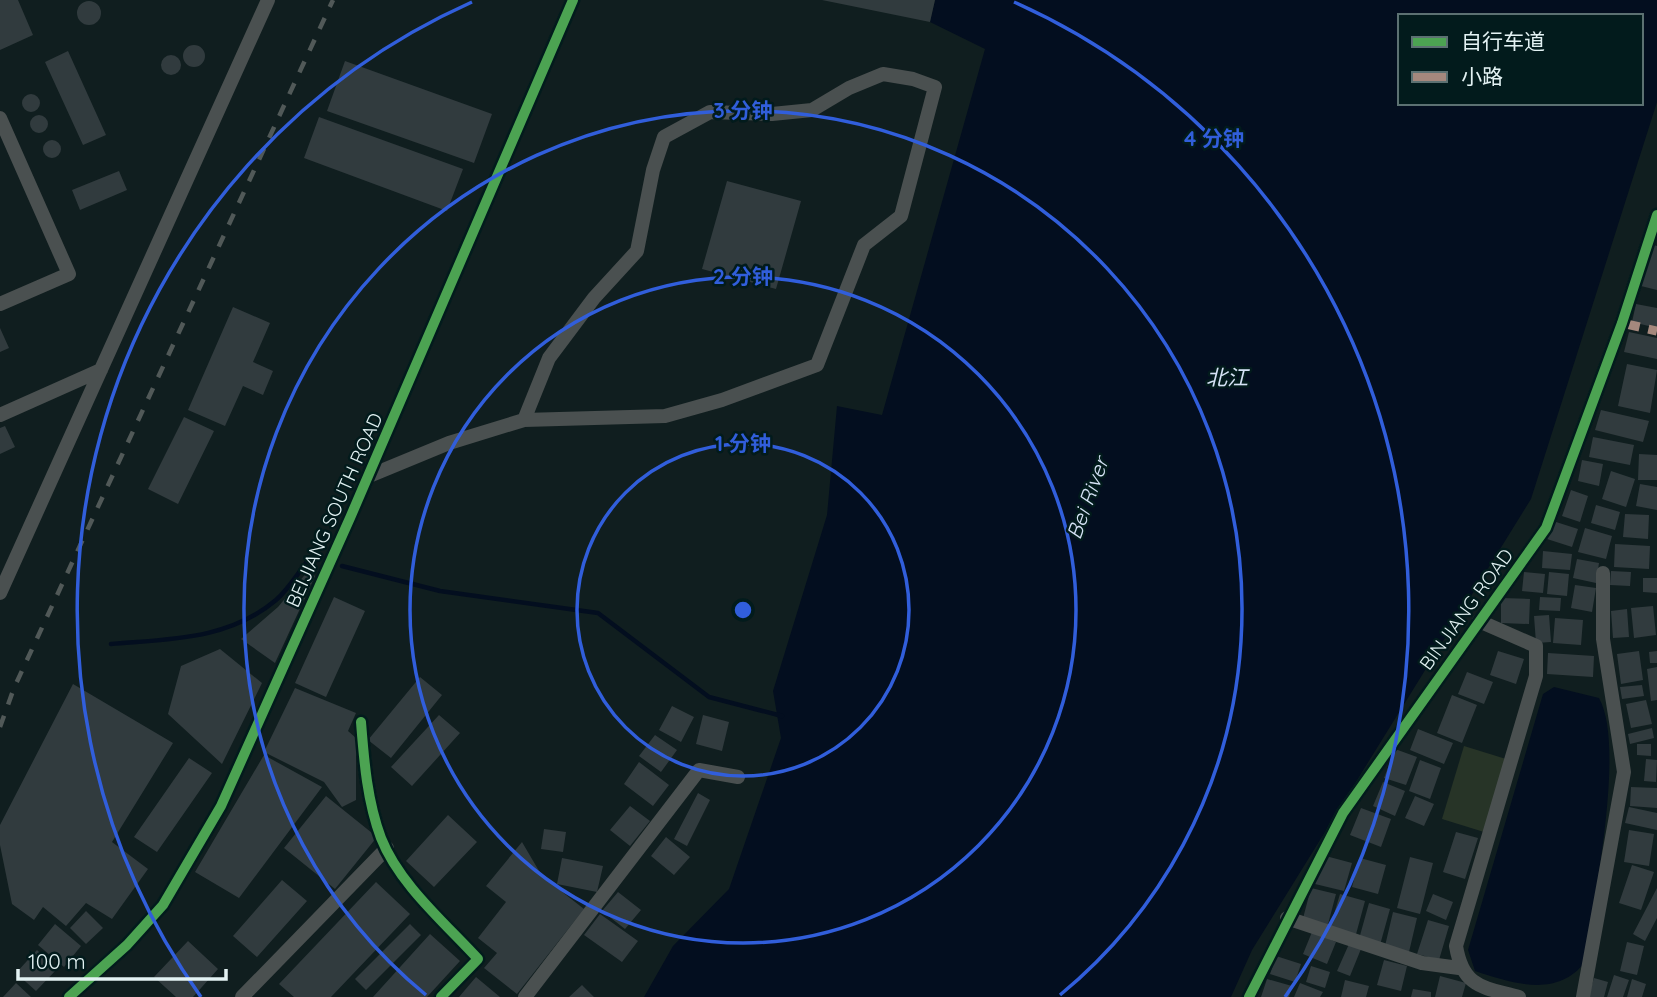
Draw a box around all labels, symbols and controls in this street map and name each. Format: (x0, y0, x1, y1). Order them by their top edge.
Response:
legend (1398, 14, 1643, 105)
text: 自行车道 (1461, 28, 1545, 54)
text: 小路 (1461, 63, 1503, 89)
text: 3 分钟 (713, 97, 773, 123)
text: 4 分钟 (1184, 125, 1244, 151)
text: 2 分钟 (713, 263, 773, 289)
water label: 北江 (1206, 364, 1250, 390)
street label: BEIJIANG SOUTH ROAD (280, 409, 388, 611)
text: 1 分钟 (715, 430, 771, 456)
water label: Bei River (1060, 451, 1115, 543)
street label: BINJIANG ROAD (1414, 544, 1518, 674)
centre of rings (731, 598, 755, 622)
scale bar (18, 937, 226, 981)
text: 100 m (28, 948, 86, 974)

